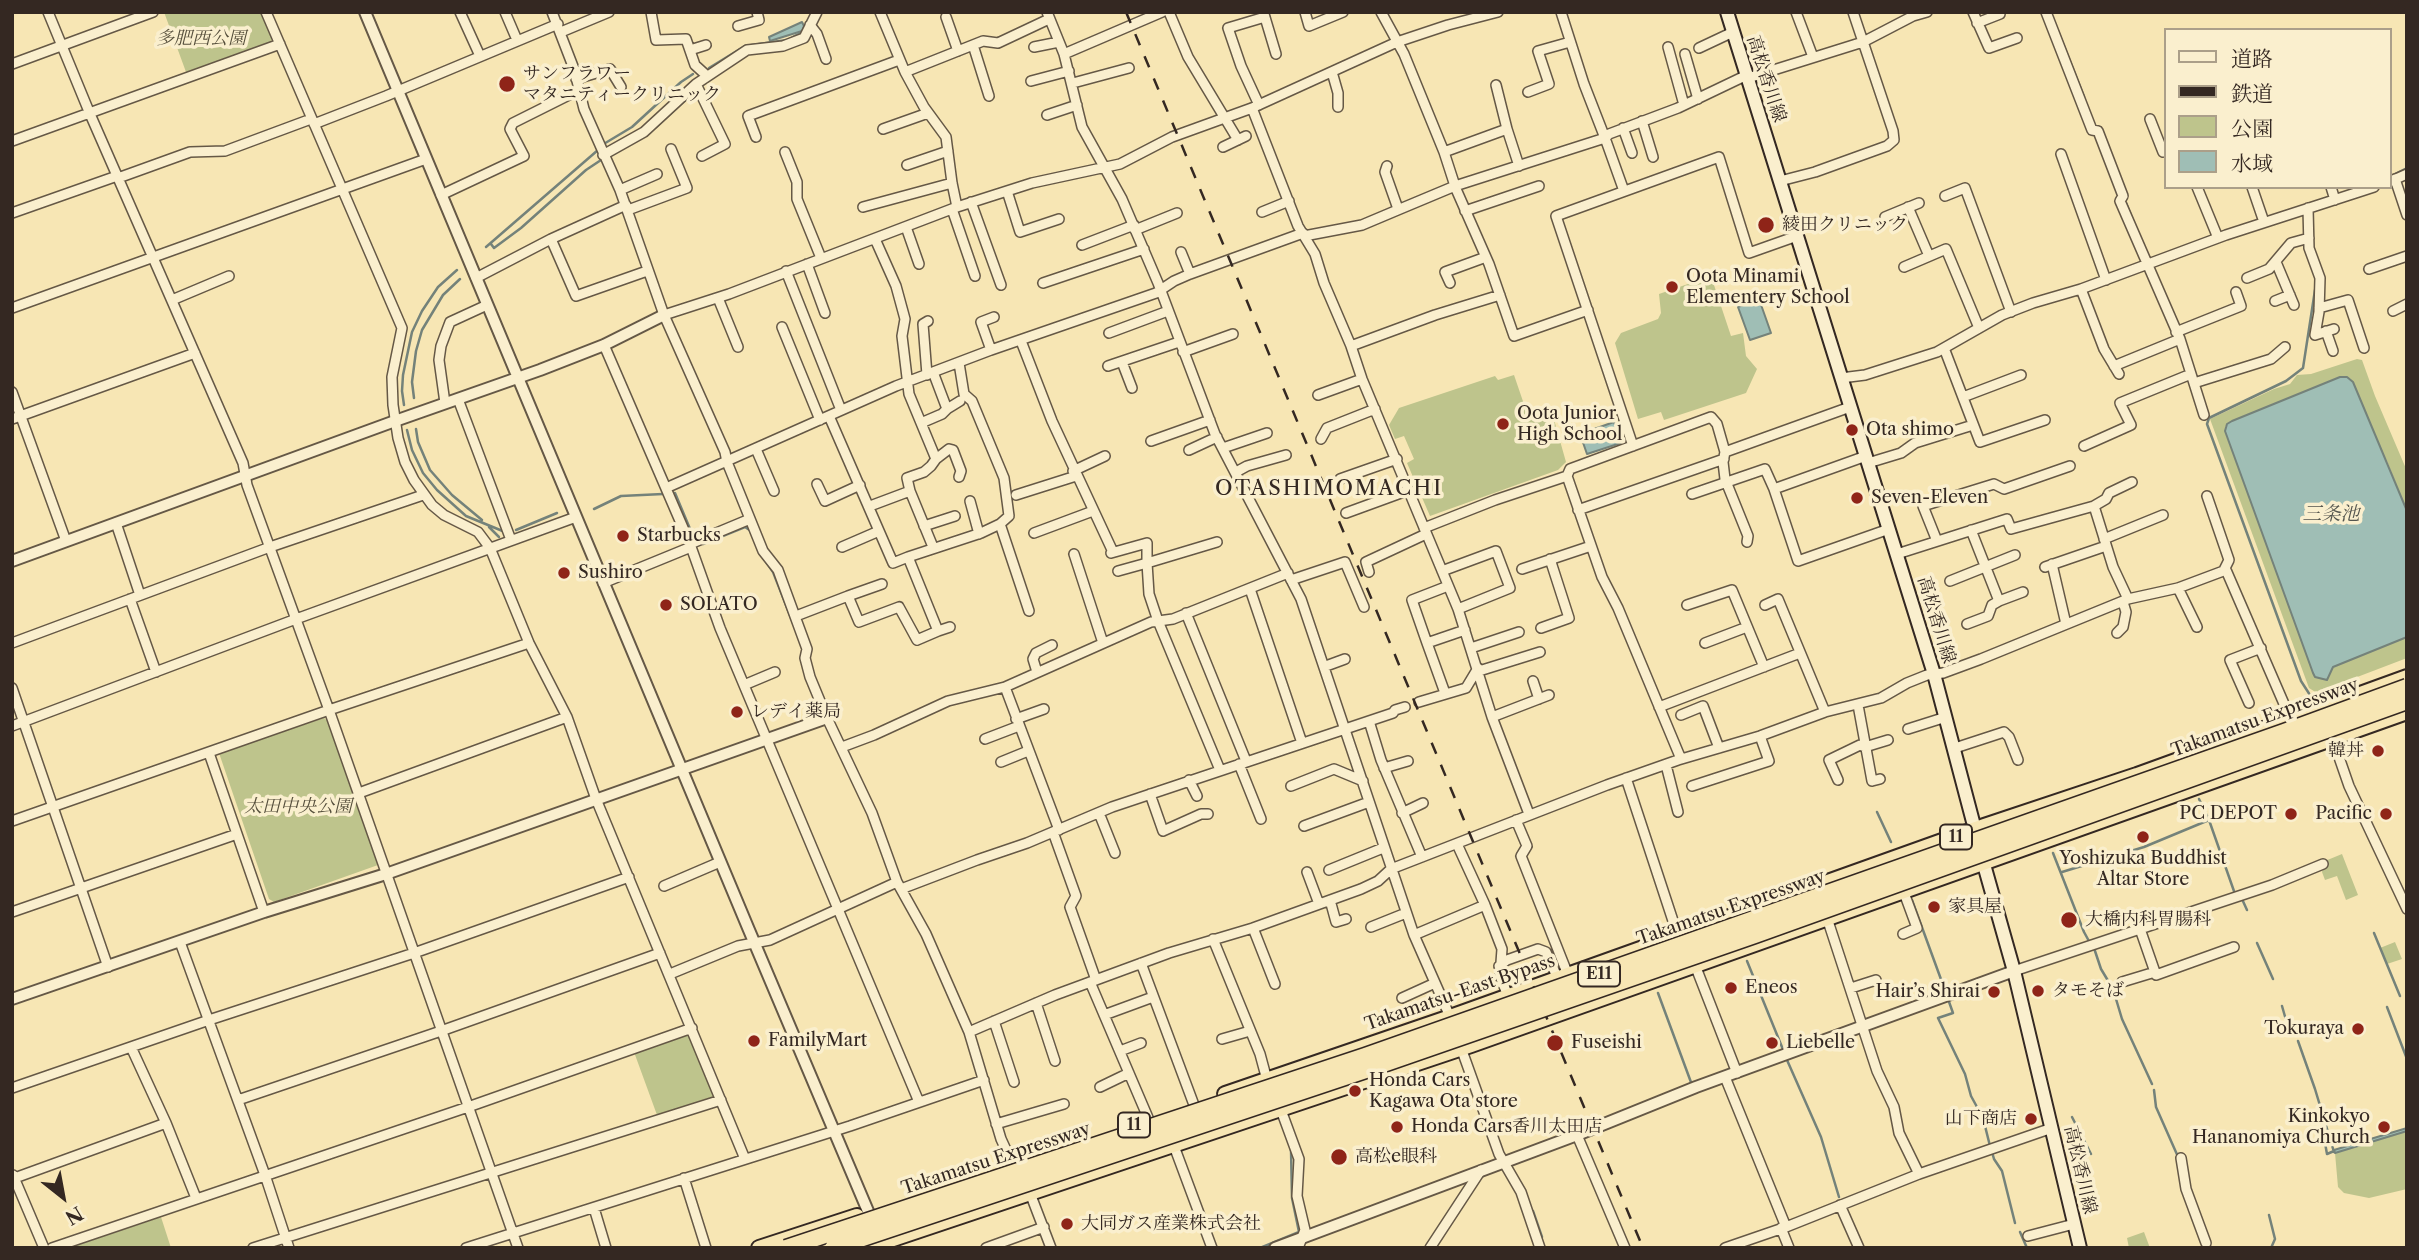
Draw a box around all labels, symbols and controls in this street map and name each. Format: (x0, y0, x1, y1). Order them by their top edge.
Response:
park label: 多肥西公園 (156, 28, 246, 50)
legend (2164, 28, 2391, 189)
street label: 高松香川線 (1742, 33, 1790, 125)
text: 道路 (2231, 46, 2273, 71)
place label: サンフラワー マタニティークリニック (523, 63, 721, 106)
marker: サンフラワー マタニティークリニック (497, 74, 517, 94)
text: 鉄道 (2231, 81, 2273, 106)
text: 公園 (2231, 116, 2273, 141)
text: 水域 (2231, 151, 2273, 176)
place label: 綾田クリニック (1782, 214, 1908, 236)
marker: 綾田クリニック (1756, 215, 1776, 235)
place label: Oota Minami Elementery School (1686, 266, 1850, 308)
marker: Oota Minami Elementery School (1664, 279, 1680, 295)
place label: Oota Junior High School (1517, 403, 1622, 446)
marker: Oota Junior High School (1495, 416, 1511, 432)
place label: Ota shimo (1866, 419, 1954, 441)
marker: Ota shimo (1844, 422, 1860, 438)
district label: OTASHIMOMACHI (1217, 476, 1441, 502)
place label: Seven-Eleven (1871, 487, 1988, 509)
marker: Seven-Eleven (1849, 490, 1865, 506)
water label: 三条池 (2303, 504, 2359, 526)
place label: Starbucks (637, 525, 721, 547)
marker: Starbucks (615, 528, 631, 544)
place label: Sushiro (578, 562, 643, 584)
marker: Sushiro (556, 565, 572, 581)
street label: 高松香川線 (1913, 574, 1959, 666)
place label: SOLATO (680, 594, 758, 616)
marker: SOLATO (658, 597, 674, 613)
street label: Takamatsu Expressway (2168, 674, 2362, 762)
place label: レデイ薬局 (751, 701, 841, 723)
marker: レデイ薬局 (729, 704, 745, 720)
place label: 韓丼 (2328, 740, 2364, 762)
marker: 韓丼 (2370, 743, 2386, 759)
park label: 太田中央公園 (244, 796, 352, 818)
place label: PC DEPOT (2179, 803, 2277, 825)
place label: Pacific (2315, 803, 2372, 825)
marker: PC DEPOT (2283, 806, 2299, 822)
marker: Pacific (2378, 806, 2394, 822)
road number: 11 (1940, 824, 1972, 850)
marker: Yoshizuka Buddhist Altar Store (2135, 829, 2151, 845)
place label: Yoshizuka Buddhist Altar Store (2059, 848, 2227, 890)
street label: Takamatsu Expressway (1634, 866, 1828, 950)
place label: 家具屋 (1948, 896, 2002, 918)
marker: 家具屋 (1926, 899, 1942, 915)
place label: 大橋内科胃腸科 (2085, 909, 2211, 931)
marker: 大橋内科胃腸科 (2059, 910, 2079, 930)
street label: Takamatsu-East Bypass (1362, 950, 1558, 1036)
road number: E11 (1578, 962, 1620, 986)
place label: Eneos (1745, 977, 1798, 999)
marker: Eneos (1723, 980, 1739, 996)
place label: タモそば (2052, 980, 2124, 1002)
place label: Hair’s Shirai (1875, 981, 1980, 1003)
marker: タモそば (2030, 983, 2046, 999)
marker: Hair’s Shirai (1986, 984, 2002, 1000)
place label: Tokuraya (2264, 1018, 2344, 1040)
marker: Tokuraya (2350, 1021, 2366, 1037)
place label: FamilyMart (768, 1030, 867, 1052)
place label: Fuseishi (1571, 1032, 1642, 1054)
place label: Liebelle (1786, 1032, 1855, 1054)
marker: FamilyMart (746, 1033, 762, 1049)
marker: Fuseishi (1545, 1033, 1565, 1053)
marker: Liebelle (1764, 1035, 1780, 1051)
place label: Honda Cars Kagawa Ota store (1369, 1070, 1518, 1112)
marker: Honda Cars Kagawa Ota store (1347, 1083, 1363, 1099)
place label: Kinkokyo Hananomiya Church (2192, 1106, 2370, 1148)
place label: 山下商店 (1945, 1108, 2017, 1130)
marker: 山下商店 (2023, 1111, 2039, 1127)
road number: 11 (1118, 1112, 1150, 1138)
place label: Honda Cars香川太田店 (1411, 1116, 1602, 1138)
street label: Takamatsu Expressway (899, 1118, 1093, 1200)
marker: Honda Cars香川太田店 (1389, 1119, 1405, 1135)
marker: Kinkokyo Hananomiya Church (2376, 1119, 2392, 1135)
street label: 高松香川線 (2059, 1124, 2101, 1216)
place label: 高松e眼科 (1355, 1146, 1437, 1168)
marker: 高松e眼科 (1329, 1147, 1349, 1167)
north arrow (28, 1162, 98, 1232)
text: N (61, 1201, 87, 1230)
place label: 大同ガス産業株式会社 (1081, 1213, 1261, 1235)
marker: 大同ガス産業株式会社 (1059, 1216, 1075, 1232)

